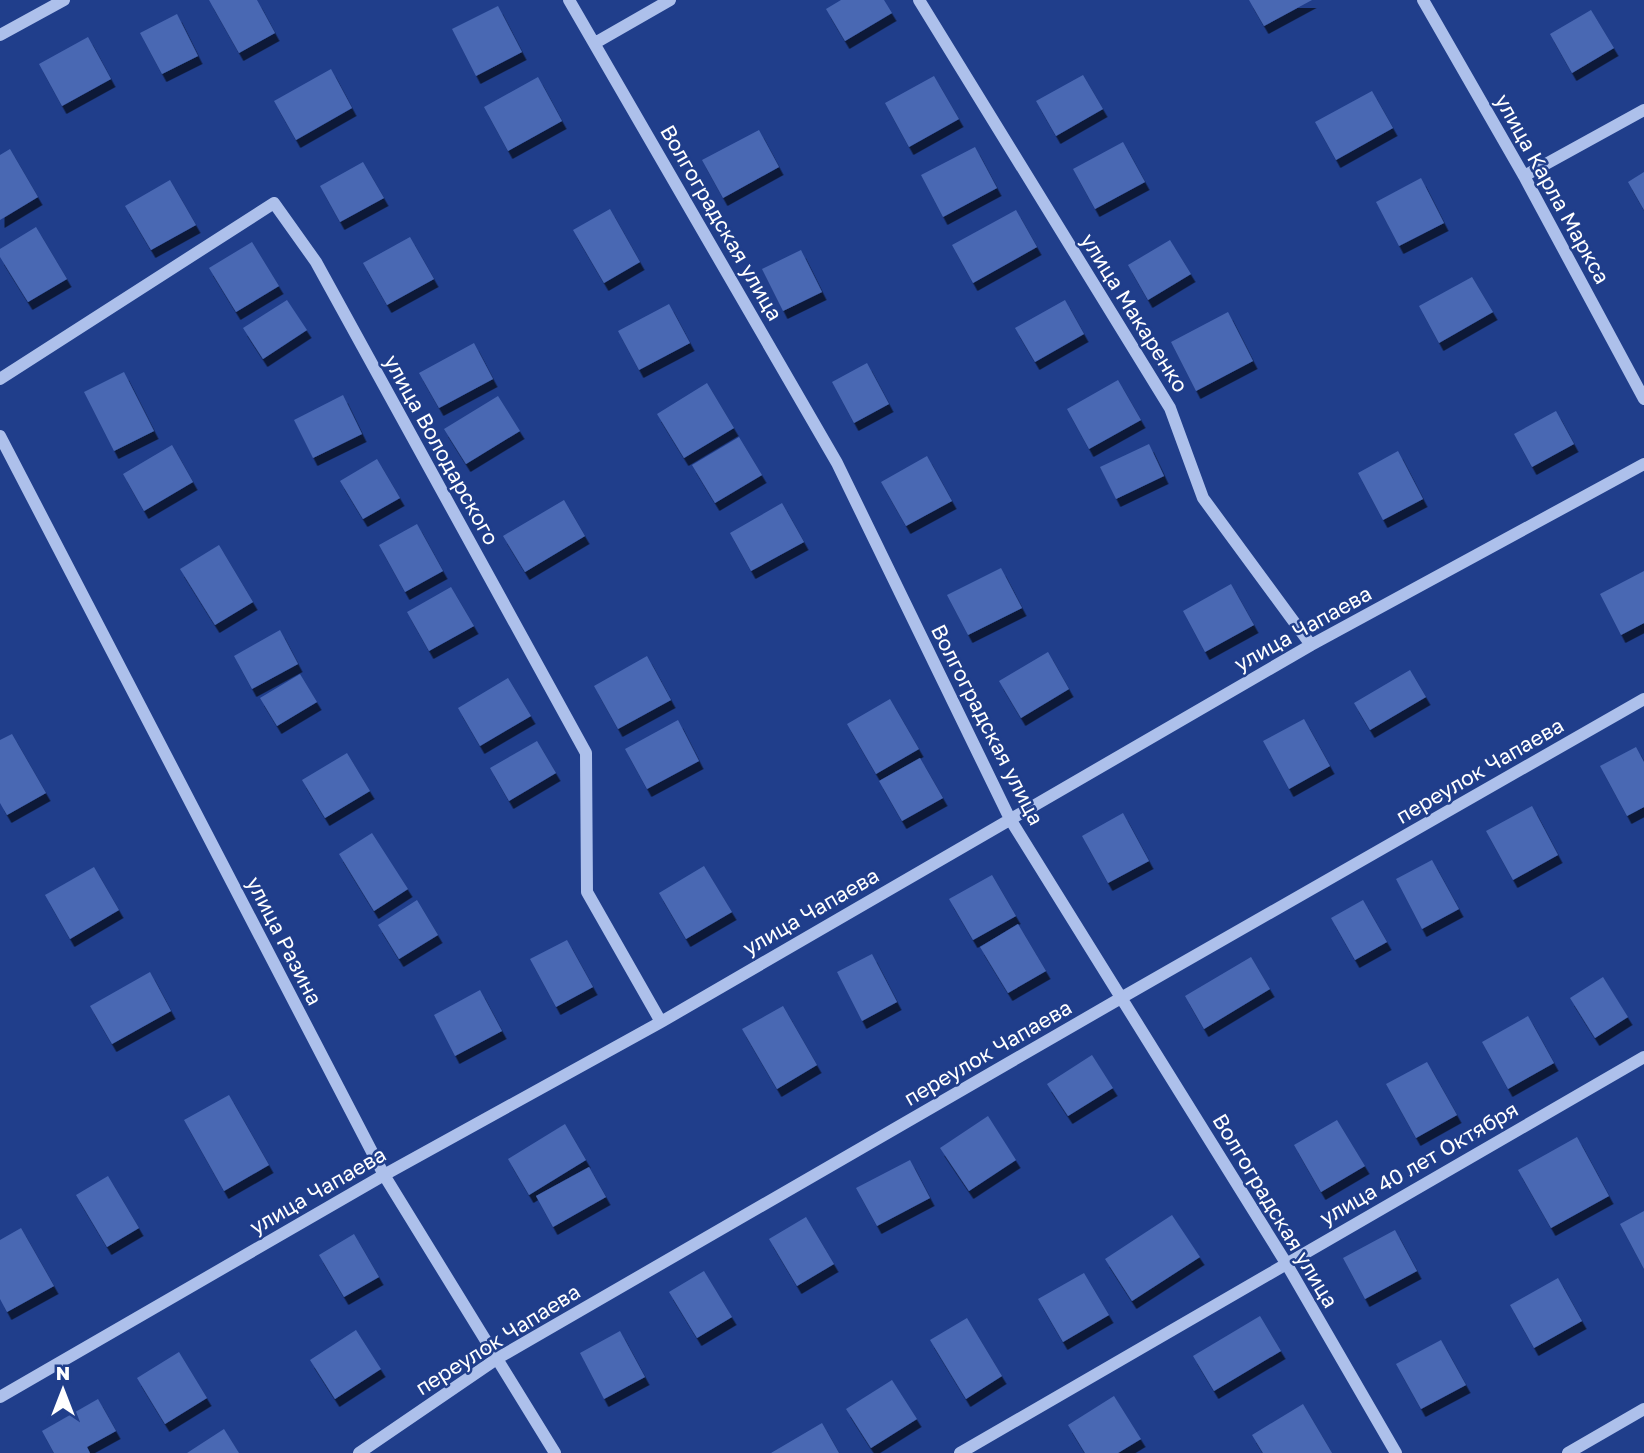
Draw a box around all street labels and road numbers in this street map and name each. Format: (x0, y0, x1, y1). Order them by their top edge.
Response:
street label: улица Карла Маркса (1490, 89, 1616, 288)
street label: Волгоградская улица (655, 120, 789, 325)
street label: улица Макаренко (1075, 228, 1194, 397)
street label: улица Володарского (379, 350, 505, 549)
street label: улица Чапаева (1229, 580, 1376, 677)
street label: Волгоградская улица (926, 620, 1050, 829)
street label: переулок Чапаева (1391, 712, 1568, 829)
street label: улица Чапаева (738, 862, 883, 961)
street label: улица Разина (241, 872, 328, 1009)
street label: переулок Чапаева (899, 994, 1076, 1111)
street label: улица 40 лет Октября (1315, 1096, 1522, 1231)
street label: Волгоградская улица (1208, 1109, 1344, 1312)
street label: улица Чапаева (245, 1141, 390, 1240)
street label: переулок Чапаева (410, 1278, 585, 1400)

